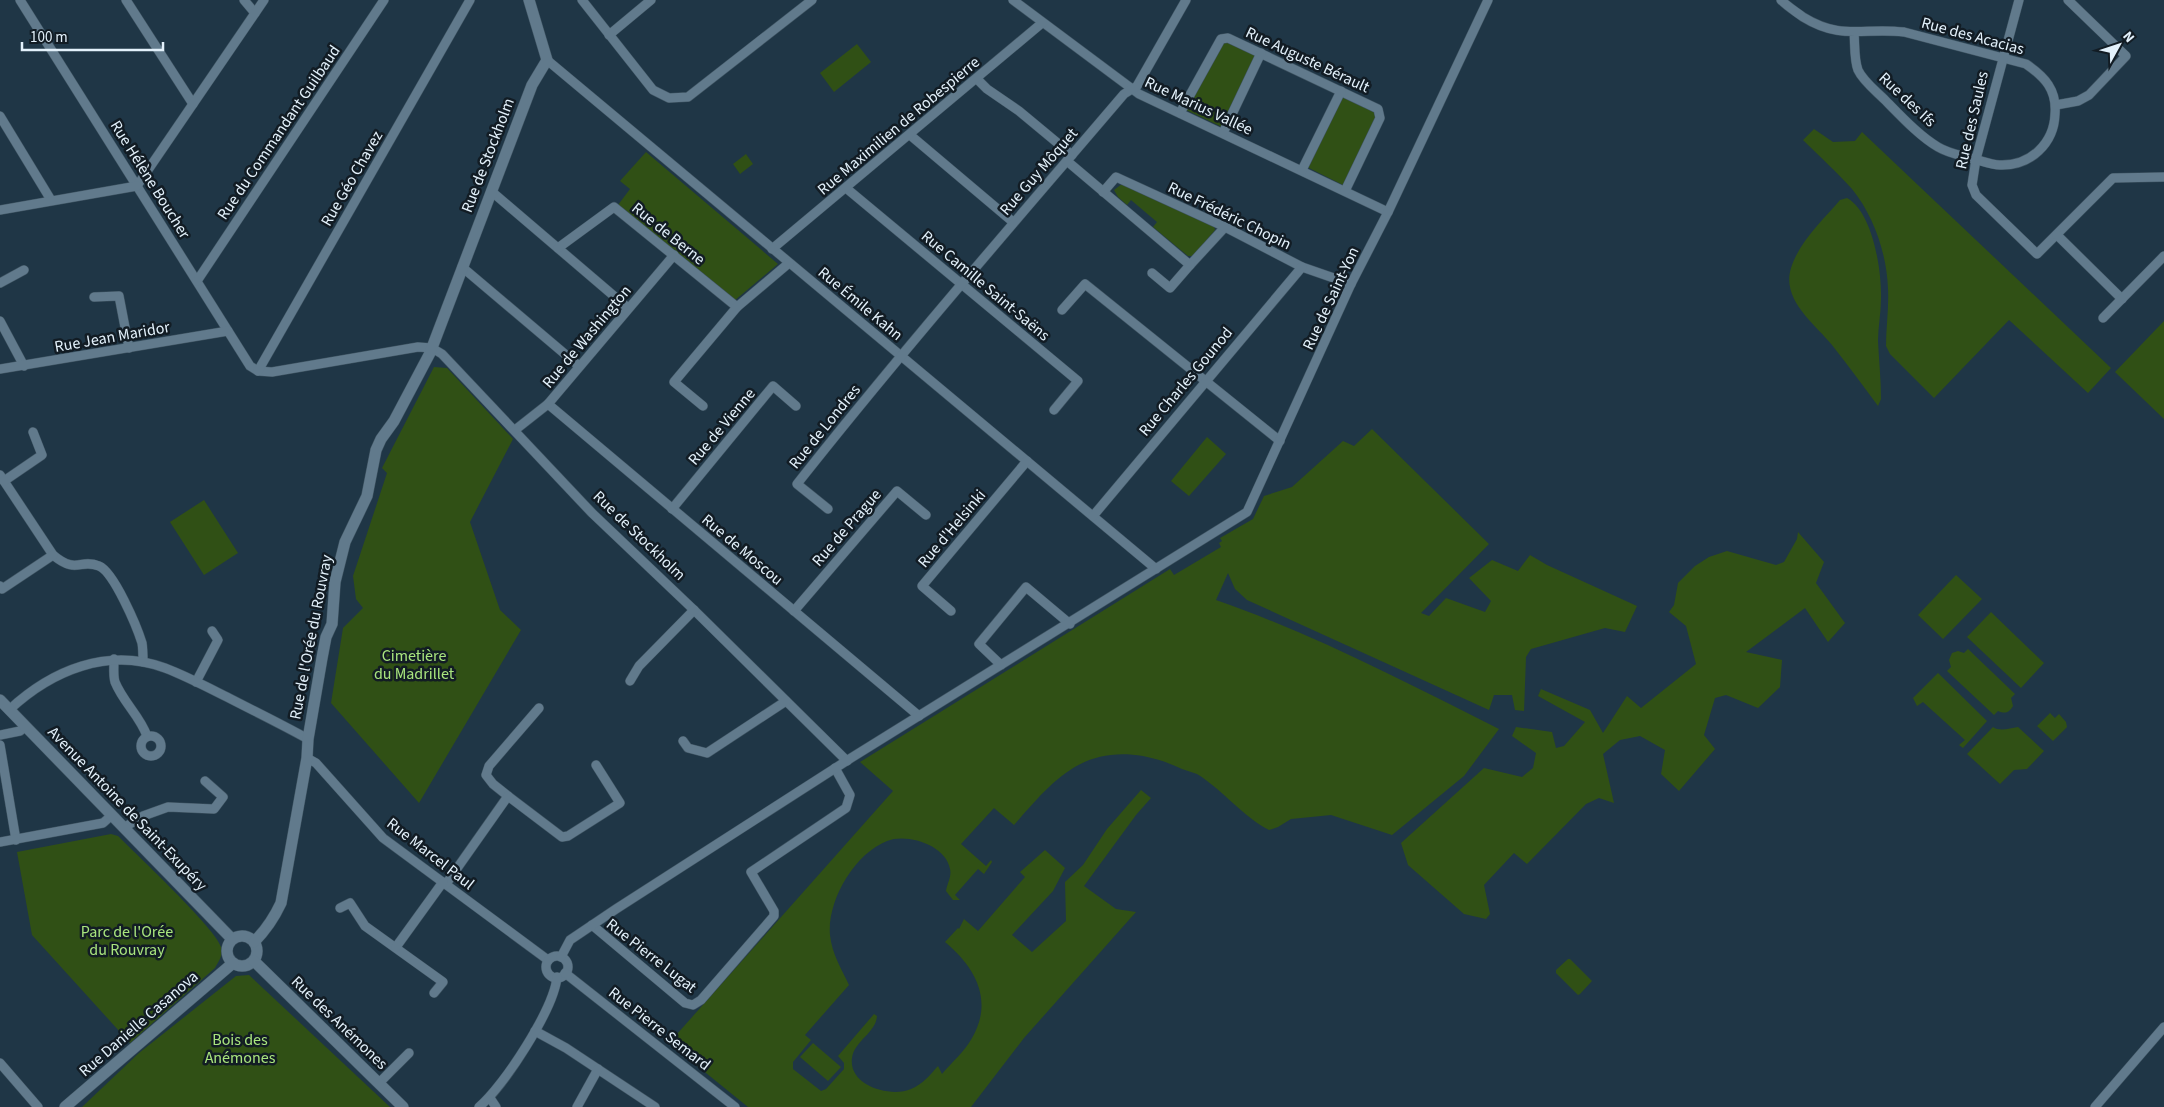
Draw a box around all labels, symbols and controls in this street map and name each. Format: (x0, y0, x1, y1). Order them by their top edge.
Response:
street label: Rue des Acacias (1919, 12, 2027, 60)
scale bar (22, 20, 164, 52)
north arrow (2094, 20, 2144, 70)
street label: Rue Auguste Bérault (1242, 22, 1374, 99)
text: 100 m (30, 27, 68, 48)
text: N (2118, 27, 2139, 47)
street label: Rue du Commandant Guilbaud (212, 41, 346, 224)
street label: Rue Maximilien de Robespierre (813, 51, 984, 200)
street label: Rue des Ifs (1874, 67, 1941, 132)
street label: Rue des Saules (1950, 69, 1994, 171)
street label: Rue Marius Vallée (1141, 71, 1256, 141)
street label: Rue de Stockholm (456, 95, 520, 216)
street label: Rue Hélène Boucher (105, 116, 196, 243)
street label: Rue Guy Môquet (995, 123, 1083, 220)
street label: Rue Géo Chavez (316, 127, 388, 230)
street label: Rue Frédéric Chopin (1164, 176, 1295, 255)
street label: Rue de Berne (627, 197, 710, 270)
street label: Rue Camille Saint-Saëns (916, 225, 1055, 346)
street label: Rue de Saint-Yon (1297, 243, 1364, 354)
street label: Rue Émile Kahn (813, 262, 907, 346)
street label: Rue de Washington (537, 280, 636, 393)
street label: Rue Jean Maridor (53, 316, 172, 358)
street label: Rue Charles Gounod (1134, 323, 1238, 441)
street label: Rue de Londres (784, 380, 866, 474)
street label: Rue de Vienne (683, 383, 761, 470)
street label: Rue de Prague (807, 484, 887, 571)
street label: Rue d'Helsinki (913, 485, 991, 572)
street label: Rue de Stockholm (588, 486, 690, 586)
street label: Rue de Moscou (697, 509, 788, 590)
street label: Rue de l'Orée du Rouvray (284, 552, 338, 721)
park label: Cimetière du Madrillet (374, 645, 455, 685)
street label: Avenue Antoine de Saint-Exupéry (43, 722, 212, 896)
street label: Rue Marcel Paul (382, 813, 479, 895)
street label: Rue Pierre Lugat (602, 913, 702, 998)
park label: Parc de l'Orée du Rouvray (81, 921, 173, 961)
street label: Rue Danielle Casanova (74, 966, 203, 1082)
street label: Rue des Anémones (286, 971, 393, 1075)
street label: Rue Pierre Semard (604, 982, 715, 1076)
park label: Bois des Anémones (205, 1029, 276, 1069)

